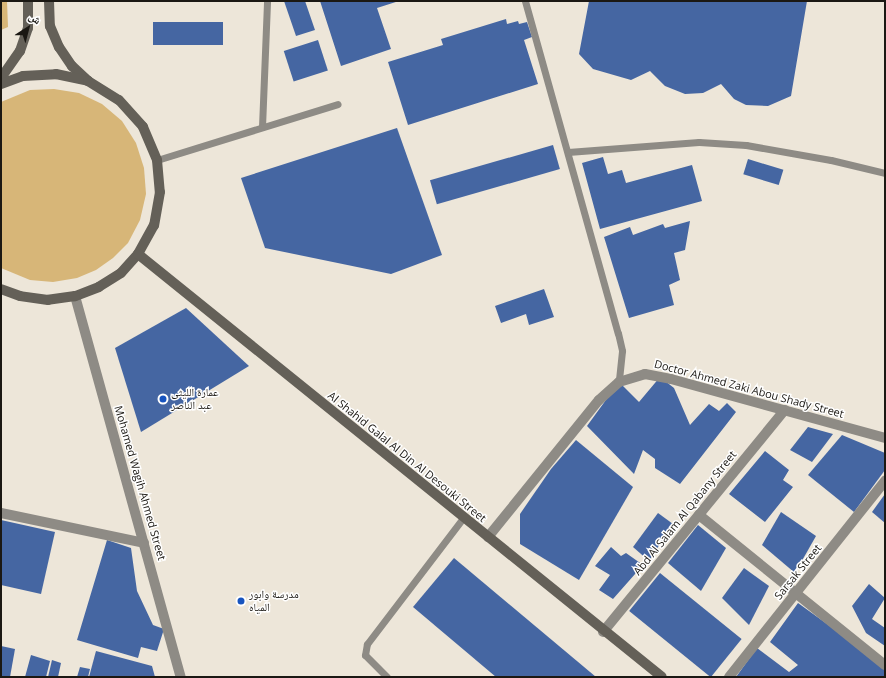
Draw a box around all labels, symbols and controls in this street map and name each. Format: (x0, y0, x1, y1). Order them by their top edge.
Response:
north arrow (8, 8, 48, 48)
text: ش (26, 8, 44, 27)
street label: Doctor Ahmed Zaki Abou Shady Street (653, 357, 845, 421)
place label: عمارة الليثى عبد الناصر (171, 386, 219, 412)
street label: Al Shahid Galal Al Din Al Desouki Street (325, 389, 489, 525)
marker: عمارة الليثى عبد الناصر (158, 394, 168, 404)
street label: Mohamed Wagih Ahmed Street (112, 404, 168, 562)
street label: Abd Al Salam Al Qabany Street (631, 448, 739, 578)
street label: Sarsak Street (772, 542, 824, 602)
place label: مدرسة وابور المياه (249, 588, 299, 614)
marker: مدرسة وابور المياه (236, 596, 246, 606)

